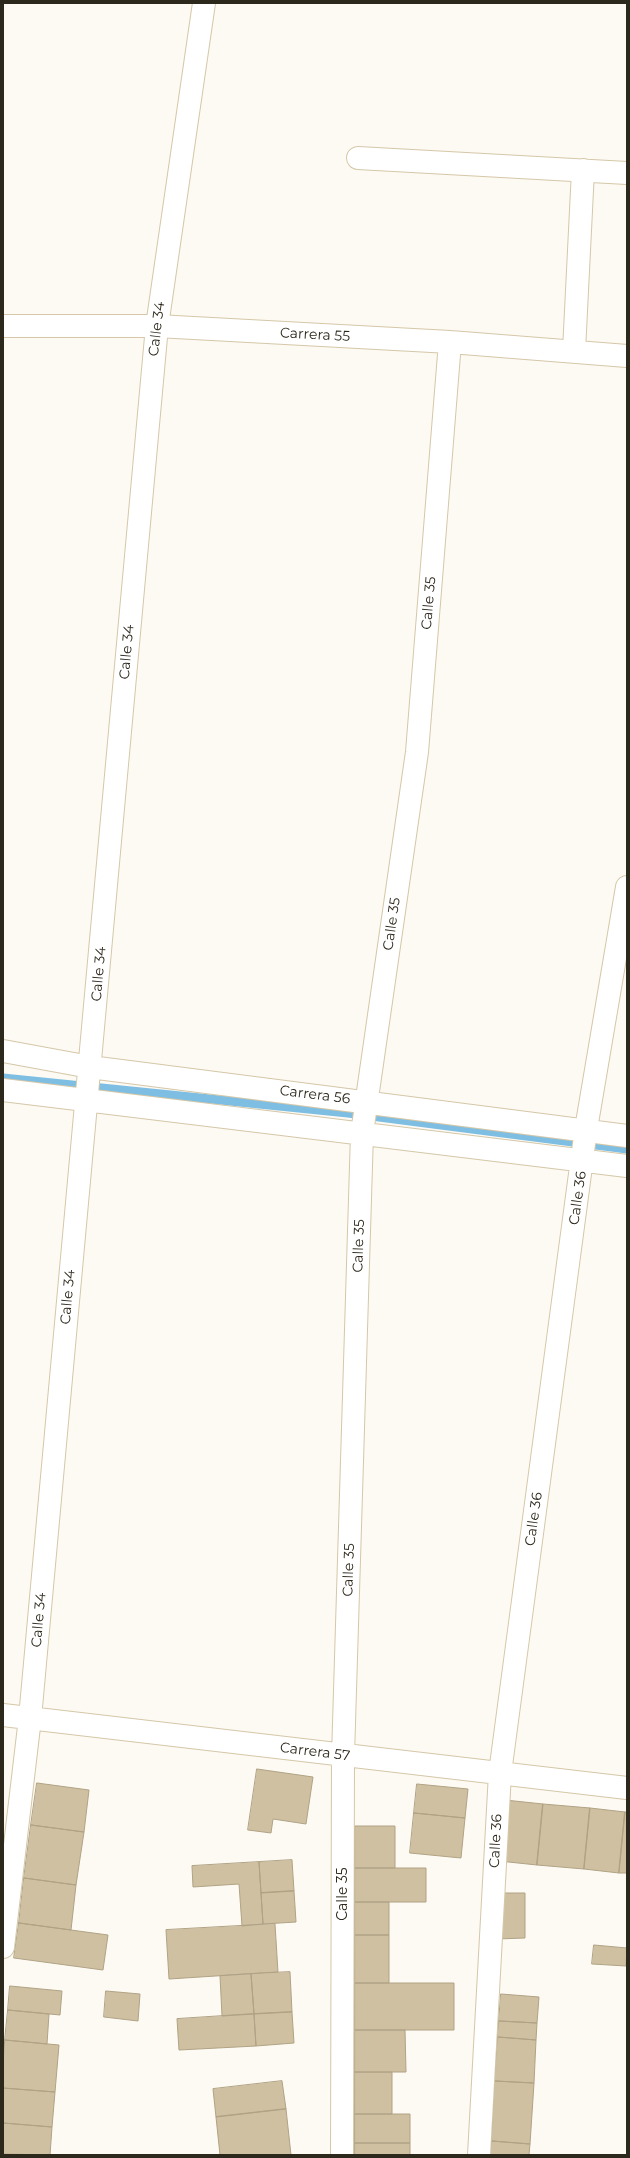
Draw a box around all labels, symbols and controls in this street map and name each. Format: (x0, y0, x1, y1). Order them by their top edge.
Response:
street label: Calle 34 (145, 301, 169, 357)
street label: Carrera 55 (279, 325, 351, 345)
street label: Calle 35 (418, 576, 440, 630)
street label: Calle 34 (116, 624, 138, 680)
street label: Calle 35 (380, 896, 404, 952)
street label: Calle 34 (88, 946, 110, 1002)
street label: Carrera 56 (279, 1082, 351, 1108)
street label: Calle 36 (566, 1170, 590, 1226)
street label: Calle 35 (350, 1219, 368, 1273)
street label: Calle 34 (57, 1269, 79, 1325)
street label: Calle 36 (522, 1491, 546, 1547)
street label: Calle 35 (340, 1543, 358, 1597)
street label: Calle 34 (28, 1592, 50, 1648)
street label: Carrera 57 (279, 1739, 351, 1765)
street label: Calle 36 (486, 1814, 506, 1868)
street label: Calle 35 (335, 1867, 351, 1921)

